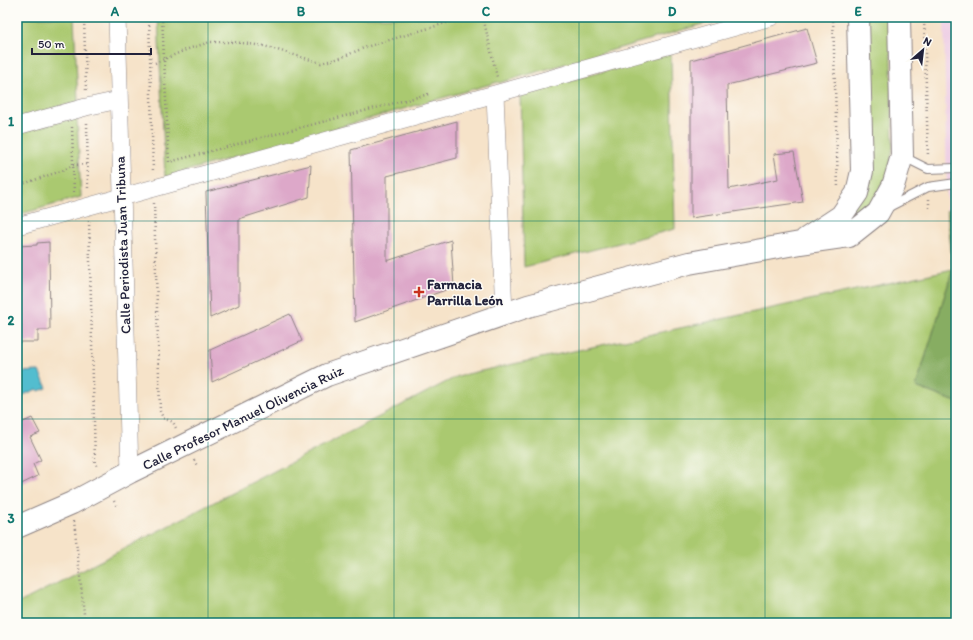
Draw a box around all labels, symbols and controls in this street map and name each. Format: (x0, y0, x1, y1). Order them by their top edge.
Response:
text: A (110, 4, 120, 19)
text: B (297, 4, 306, 19)
text: C (482, 4, 491, 19)
text: D (668, 4, 677, 19)
text: E (854, 4, 862, 19)
scale bar (32, 30, 151, 56)
north arrow (903, 30, 943, 70)
text: N (921, 34, 934, 49)
text: 50 m (38, 37, 64, 51)
text: 1 (8, 114, 14, 129)
street label: Calle Periodista Juan Tribuna (111, 155, 135, 334)
place label: Farmacia Parrilla León (427, 276, 504, 309)
marker: Farmacia Parrilla León (414, 287, 424, 297)
text: 2 (8, 313, 15, 328)
street label: Calle Profesor Manuel Olivencia Ruiz (140, 362, 347, 474)
text: 3 (7, 511, 15, 526)

